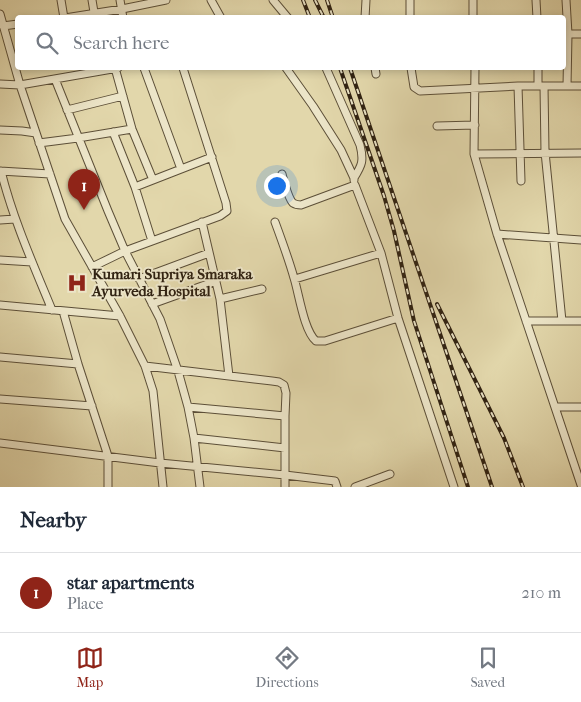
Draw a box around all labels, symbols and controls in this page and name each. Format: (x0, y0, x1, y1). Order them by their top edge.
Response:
search box (15, 15, 566, 70)
icon: search (33, 29, 61, 57)
text: Search here (73, 32, 169, 54)
pin: 1 (68, 169, 100, 210)
your location (264, 173, 290, 199)
place label: Kumari Supriya Smaraka Ayurveda Hospital (91, 265, 253, 300)
hospital icon: Kumari Supriya Smaraka Ayurveda Hospital (66, 272, 88, 294)
text: Nearby (20, 508, 86, 532)
text: star apartments (67, 572, 194, 594)
text: 1 (33, 583, 39, 602)
text: 210 m (522, 583, 561, 602)
text: Place (67, 594, 103, 613)
tab: Map (76, 644, 104, 691)
tab: Directions (256, 644, 319, 691)
tab: Saved (470, 644, 505, 691)

